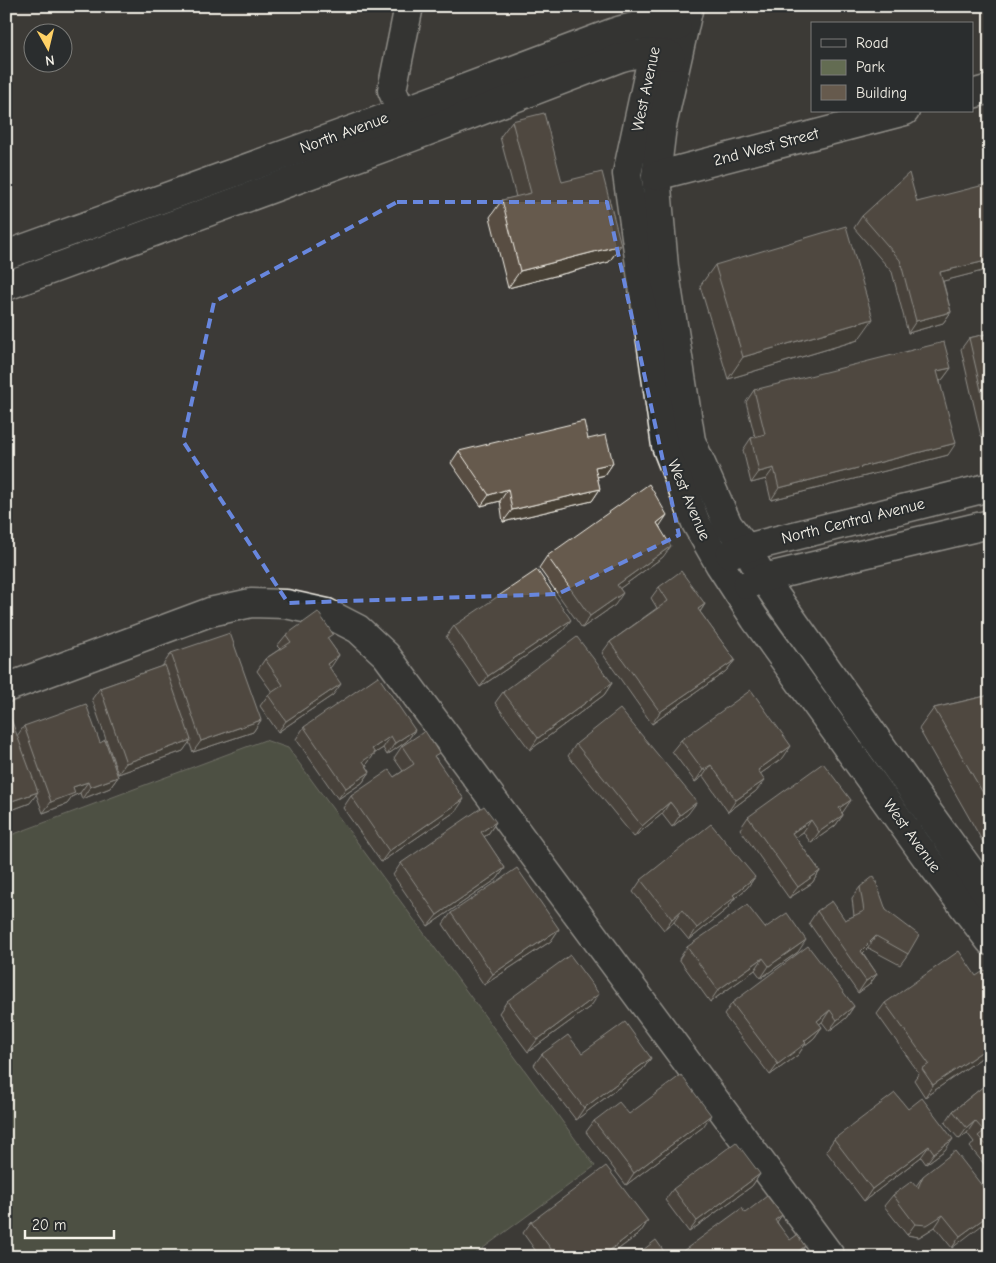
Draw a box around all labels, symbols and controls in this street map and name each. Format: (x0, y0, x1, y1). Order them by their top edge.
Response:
north arrow (22, 22, 72, 72)
legend (811, 22, 974, 112)
text: Road (856, 34, 888, 52)
street label: West Avenue (628, 45, 664, 133)
text: N (44, 51, 55, 69)
text: Park (856, 58, 885, 76)
text: Building (856, 84, 907, 102)
street label: North Avenue (297, 109, 391, 157)
street label: 2nd West Street (711, 124, 821, 170)
street label: West Avenue (664, 457, 714, 543)
street label: North Central Avenue (780, 494, 926, 548)
street label: West Avenue (879, 796, 945, 876)
scale bar (25, 1208, 114, 1240)
text: 20 m (32, 1216, 66, 1234)

